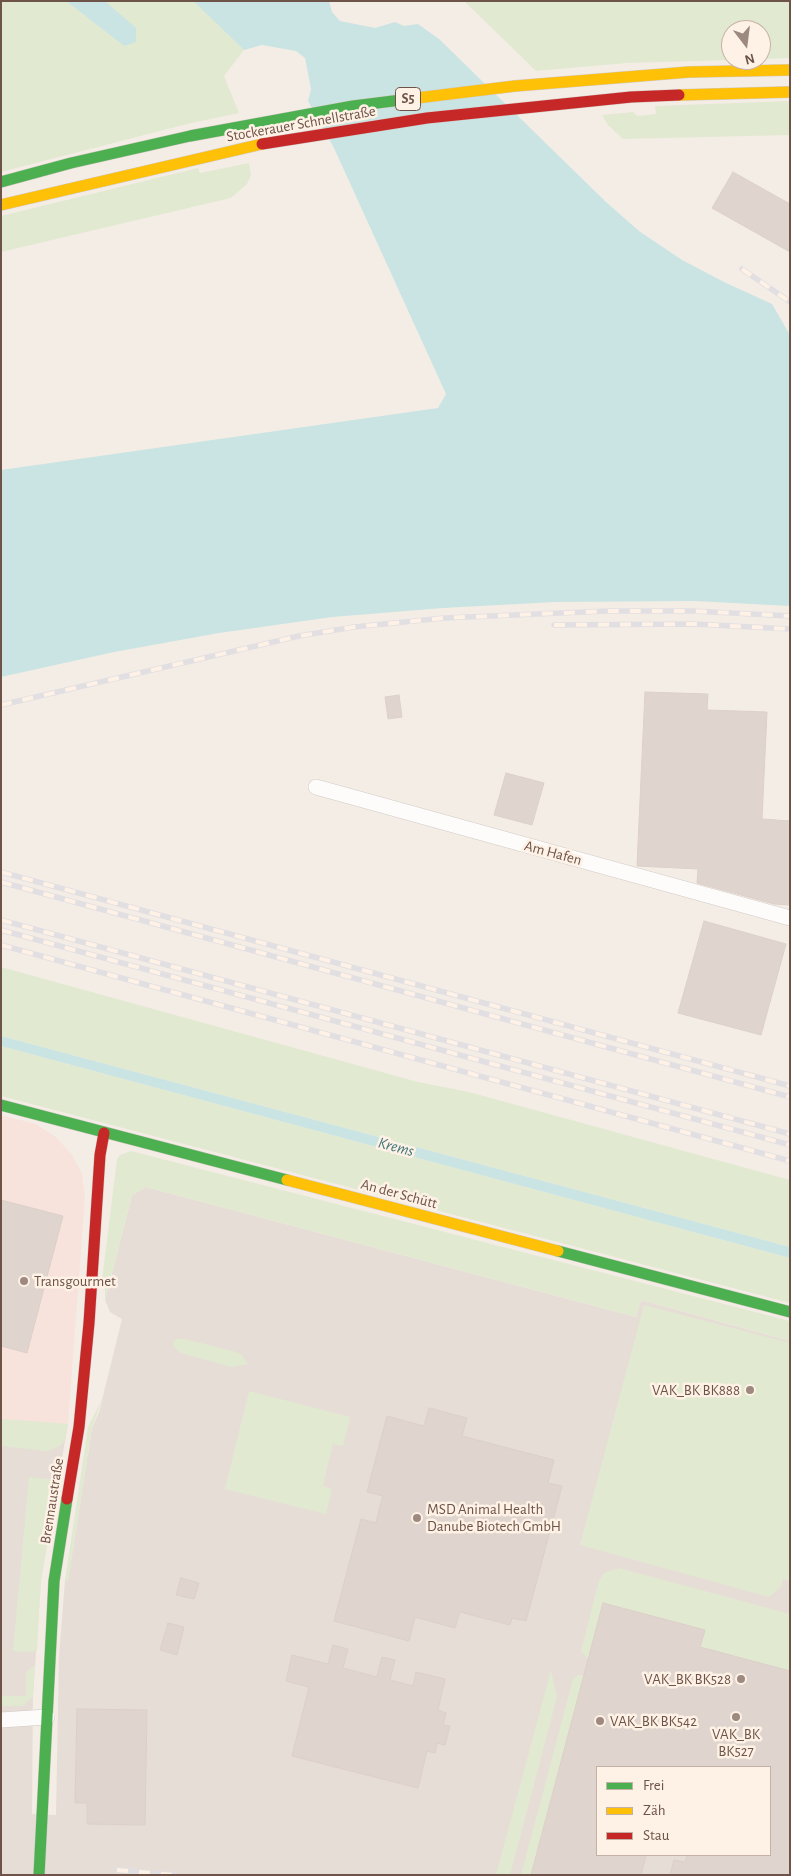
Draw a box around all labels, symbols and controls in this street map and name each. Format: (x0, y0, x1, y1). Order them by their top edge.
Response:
north arrow (721, 20, 771, 70)
text: N (743, 50, 756, 67)
road number: S5 (396, 88, 420, 110)
street label: Stockerauer Schnellstraße (225, 102, 377, 146)
street label: Am Hafen (522, 837, 584, 869)
water label: Krems (376, 1133, 416, 1161)
street label: An der Schütt (359, 1175, 439, 1213)
place label: Transgourmet (34, 1272, 116, 1290)
marker: Transgourmet (18, 1275, 30, 1287)
place label: VAK_BK BK888 (652, 1381, 740, 1399)
marker: VAK_BK BK888 (744, 1384, 756, 1396)
street label: Brennaustraße (36, 1457, 68, 1545)
place label: MSD Animal Health Danube Biotech GmbH (427, 1500, 561, 1535)
marker: MSD Animal Health Danube Biotech GmbH (411, 1512, 423, 1524)
place label: VAK_BK BK528 (644, 1670, 731, 1688)
marker: VAK_BK BK528 (735, 1673, 747, 1685)
marker: VAK_BK BK527 (730, 1711, 742, 1723)
place label: VAK_BK BK542 (610, 1712, 697, 1730)
marker: VAK_BK BK542 (594, 1715, 606, 1727)
place label: VAK_BK BK527 (712, 1725, 760, 1760)
legend (596, 1766, 771, 1856)
text: Frei (643, 1778, 664, 1793)
text: Zäh (643, 1803, 666, 1818)
text: Stau (643, 1828, 669, 1843)

